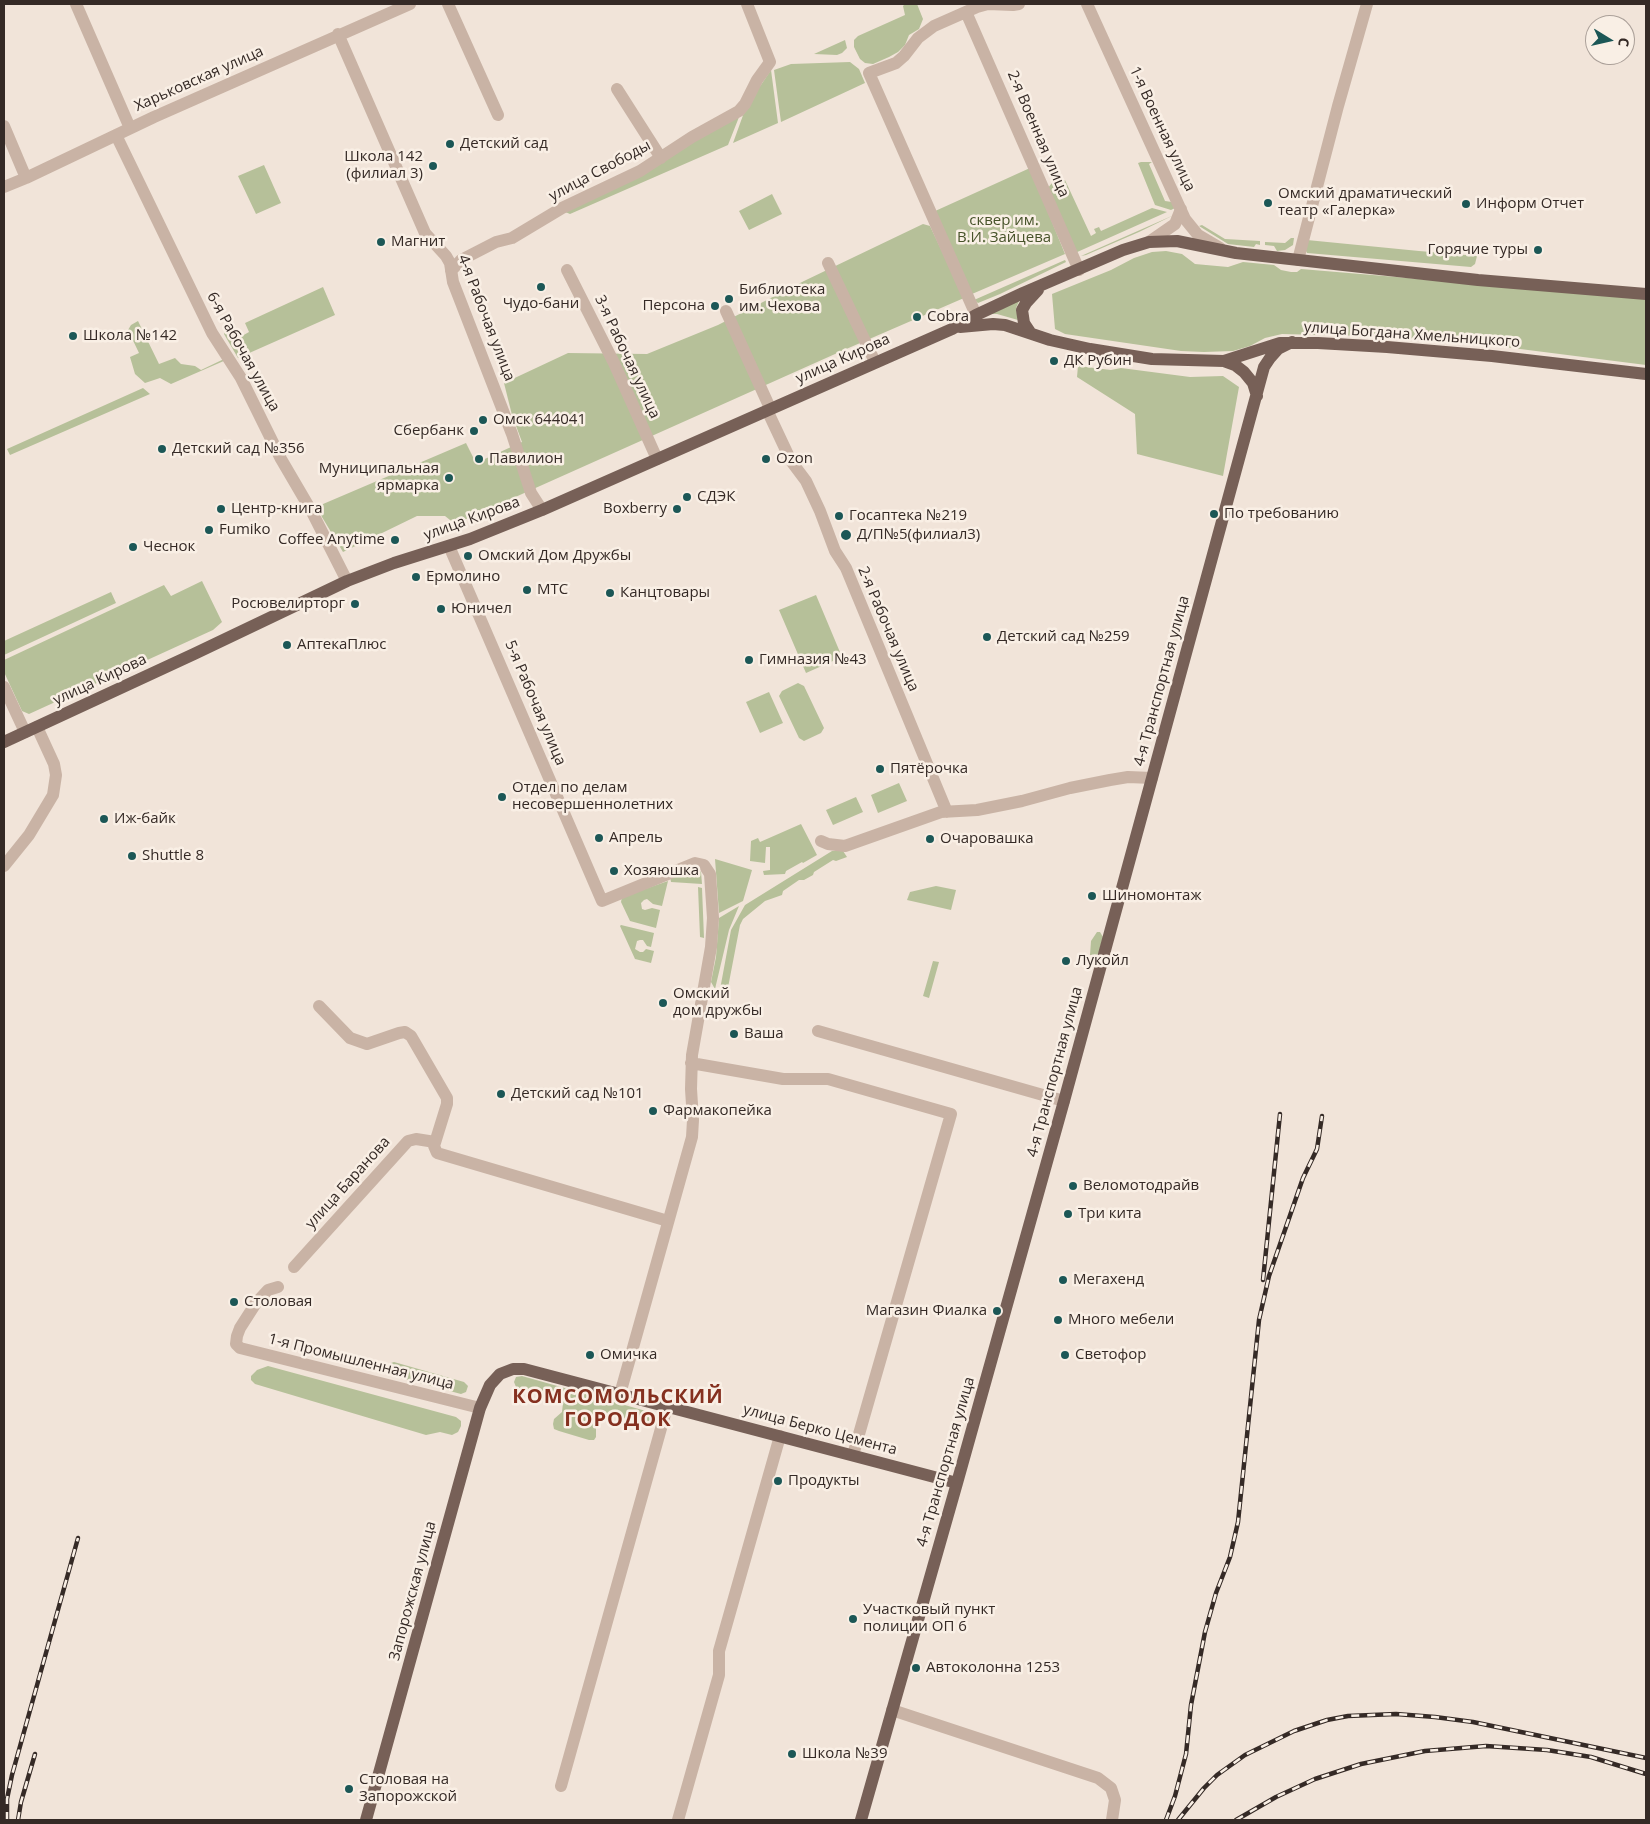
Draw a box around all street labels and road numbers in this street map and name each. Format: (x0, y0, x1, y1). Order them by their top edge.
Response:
street label: Харьковская улица (132, 42, 266, 116)
street label: 1-я Военная улица (1125, 64, 1199, 194)
street label: 2-я Военная улица (1003, 68, 1073, 200)
street label: улица Свободы (546, 137, 654, 205)
street label: 4-я Рабочая улица (454, 252, 518, 384)
street label: 6-я Рабочая улица (203, 289, 283, 415)
street label: 3-я Рабочая улица (591, 293, 663, 421)
street label: улица Богдана Хмельницкого (1303, 318, 1521, 352)
street label: улица Кирова (793, 330, 893, 388)
street label: улица Кирова (421, 493, 523, 545)
street label: 2-я Рабочая улица (854, 564, 922, 694)
street label: 4-я Транспортная улица (1131, 594, 1193, 768)
street label: 5-я Рабочая улица (501, 638, 569, 768)
street label: улица Кирова (50, 650, 150, 710)
street label: 4-я Транспортная улица (1024, 985, 1086, 1159)
street label: улица Баранова (302, 1133, 394, 1233)
street label: 1-я Промышленная улица (266, 1330, 456, 1394)
street label: 4-я Транспортная улица (913, 1375, 979, 1549)
street label: улица Берко Цемента (741, 1401, 899, 1459)
street label: Запорожская улица (386, 1519, 440, 1663)

